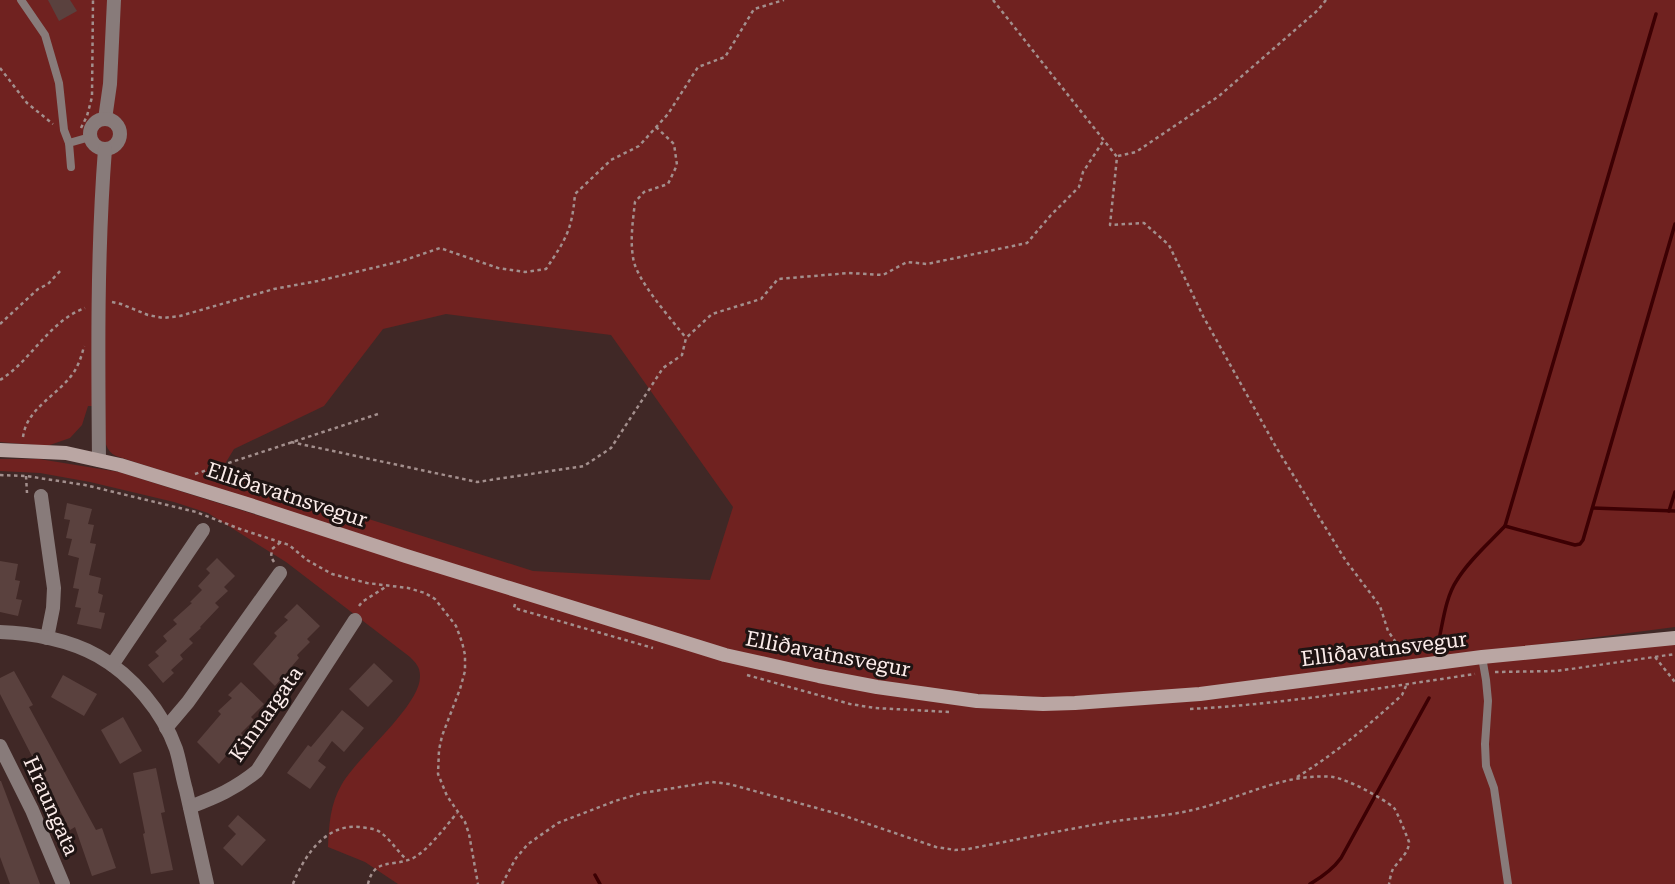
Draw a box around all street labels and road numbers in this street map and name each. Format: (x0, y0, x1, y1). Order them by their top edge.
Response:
street label: Elliðavatnsvegur (204, 458, 371, 532)
street label: Elliðavatnsvegur (744, 626, 913, 682)
street label: Elliðavatnsvegur (1300, 627, 1469, 671)
street label: Kinnargata (224, 661, 308, 766)
street label: Hraungata (19, 753, 84, 860)

